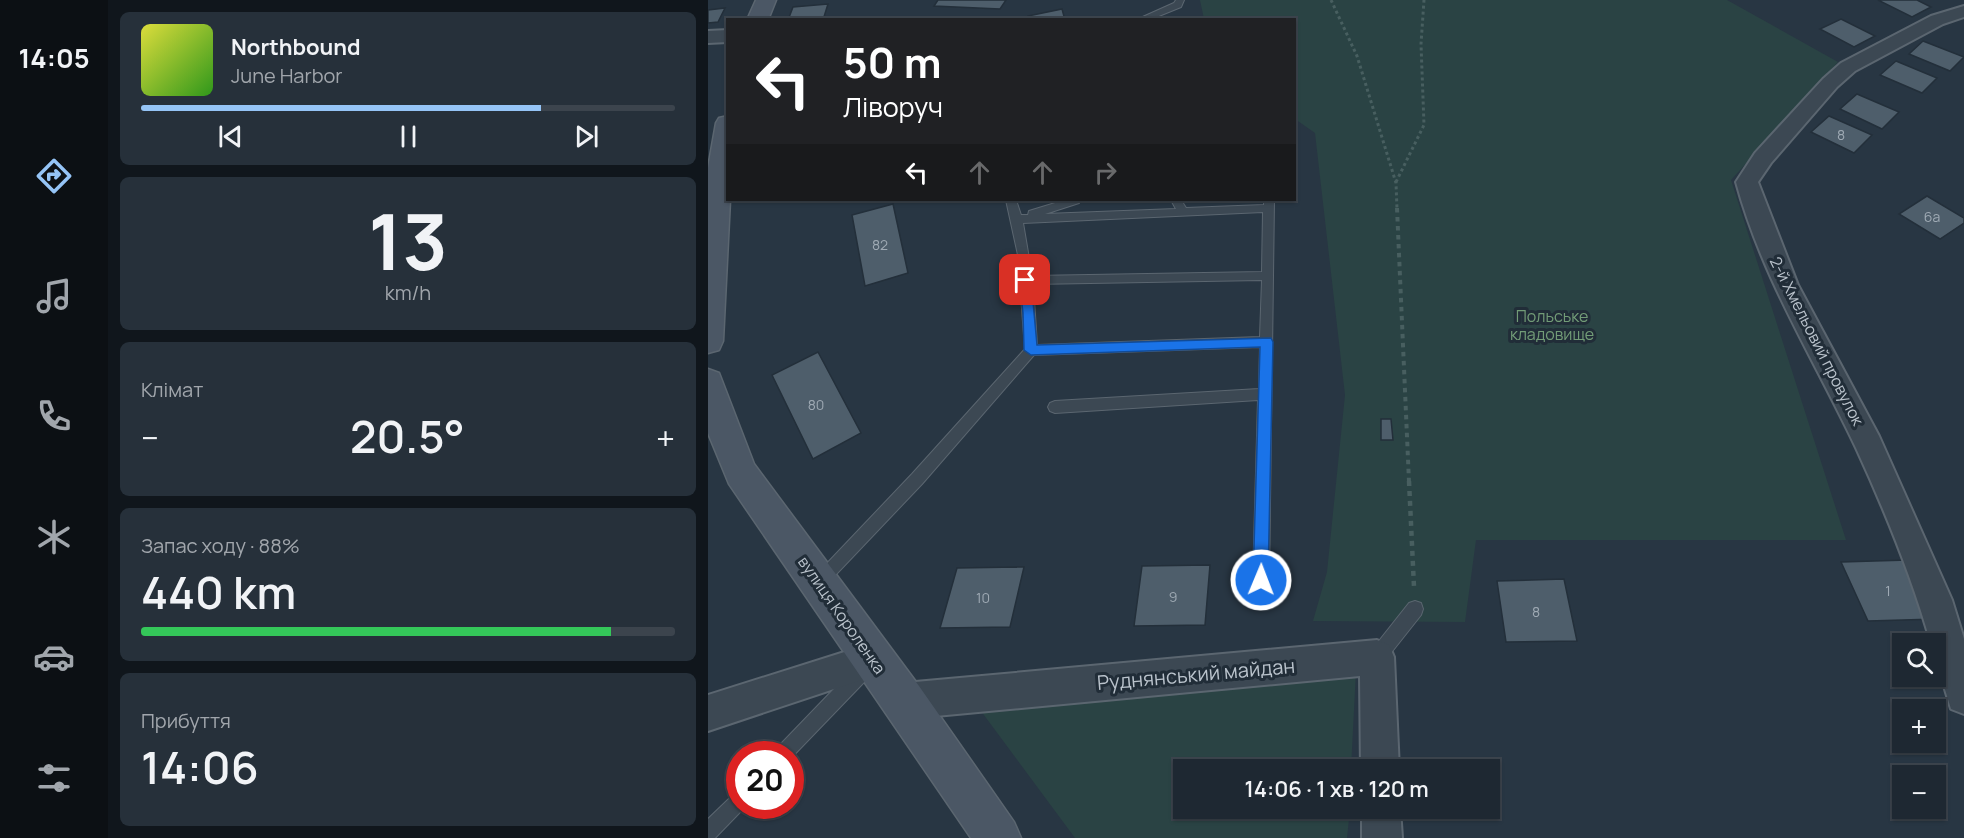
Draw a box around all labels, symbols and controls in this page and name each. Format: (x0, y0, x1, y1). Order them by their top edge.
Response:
text: Northbound (231, 32, 361, 62)
text: 50 m (843, 33, 941, 91)
text: 14:05 (18, 39, 90, 76)
icon: left (744, 42, 822, 120)
text: June Harbor (231, 62, 343, 89)
text: Ліворуч (843, 88, 943, 125)
icon: previous (214, 120, 247, 153)
icon: pause (392, 120, 425, 153)
icon: next (570, 120, 603, 153)
house number: 8 (1837, 125, 1845, 144)
icon: directions (33, 155, 75, 197)
icon: left (900, 156, 933, 189)
icon: ahead (963, 156, 996, 189)
icon: ahead (1026, 156, 1059, 189)
icon: right (1089, 156, 1122, 189)
text: 13 (368, 187, 448, 293)
house number: 6а (1924, 207, 1940, 226)
house number: 82 (872, 235, 888, 254)
street label: 2-й Хмельовий провулок (1765, 253, 1870, 430)
pin (999, 254, 1050, 305)
icon: arrive (1008, 263, 1041, 296)
icon: music (33, 275, 75, 317)
text: km/h (385, 279, 431, 306)
park label: Польське кладовище (1510, 305, 1594, 345)
text: Клімат (141, 376, 203, 403)
icon: phone (33, 395, 75, 437)
house number: 80 (808, 395, 824, 414)
text: 20.5° (350, 405, 465, 467)
text: − (141, 415, 159, 460)
text: + (656, 415, 675, 460)
icon: climate (33, 516, 75, 558)
text: Запас ходу · 88% (141, 532, 300, 559)
position arrow (1229, 548, 1293, 612)
street label: вулиця Короленка (793, 552, 891, 678)
text: 440 km (141, 561, 296, 623)
house number: 1 (1885, 581, 1891, 600)
house number: 9 (1169, 587, 1177, 606)
house number: 10 (976, 588, 990, 607)
house number: 8 (1532, 602, 1540, 621)
map controls (1892, 633, 1946, 819)
button: search (1892, 633, 1946, 687)
icon: car (33, 636, 75, 678)
street label: Руднянський майдан (1096, 652, 1296, 696)
button: + (1892, 699, 1946, 753)
text: Прибуття (141, 707, 231, 734)
text: 14:06 (141, 736, 259, 798)
speed limit sign: 20 (726, 741, 804, 819)
icon: filters (33, 757, 75, 799)
button: − (1892, 765, 1946, 819)
text: 14:06 · 1 хв · 120 m (1244, 774, 1429, 804)

